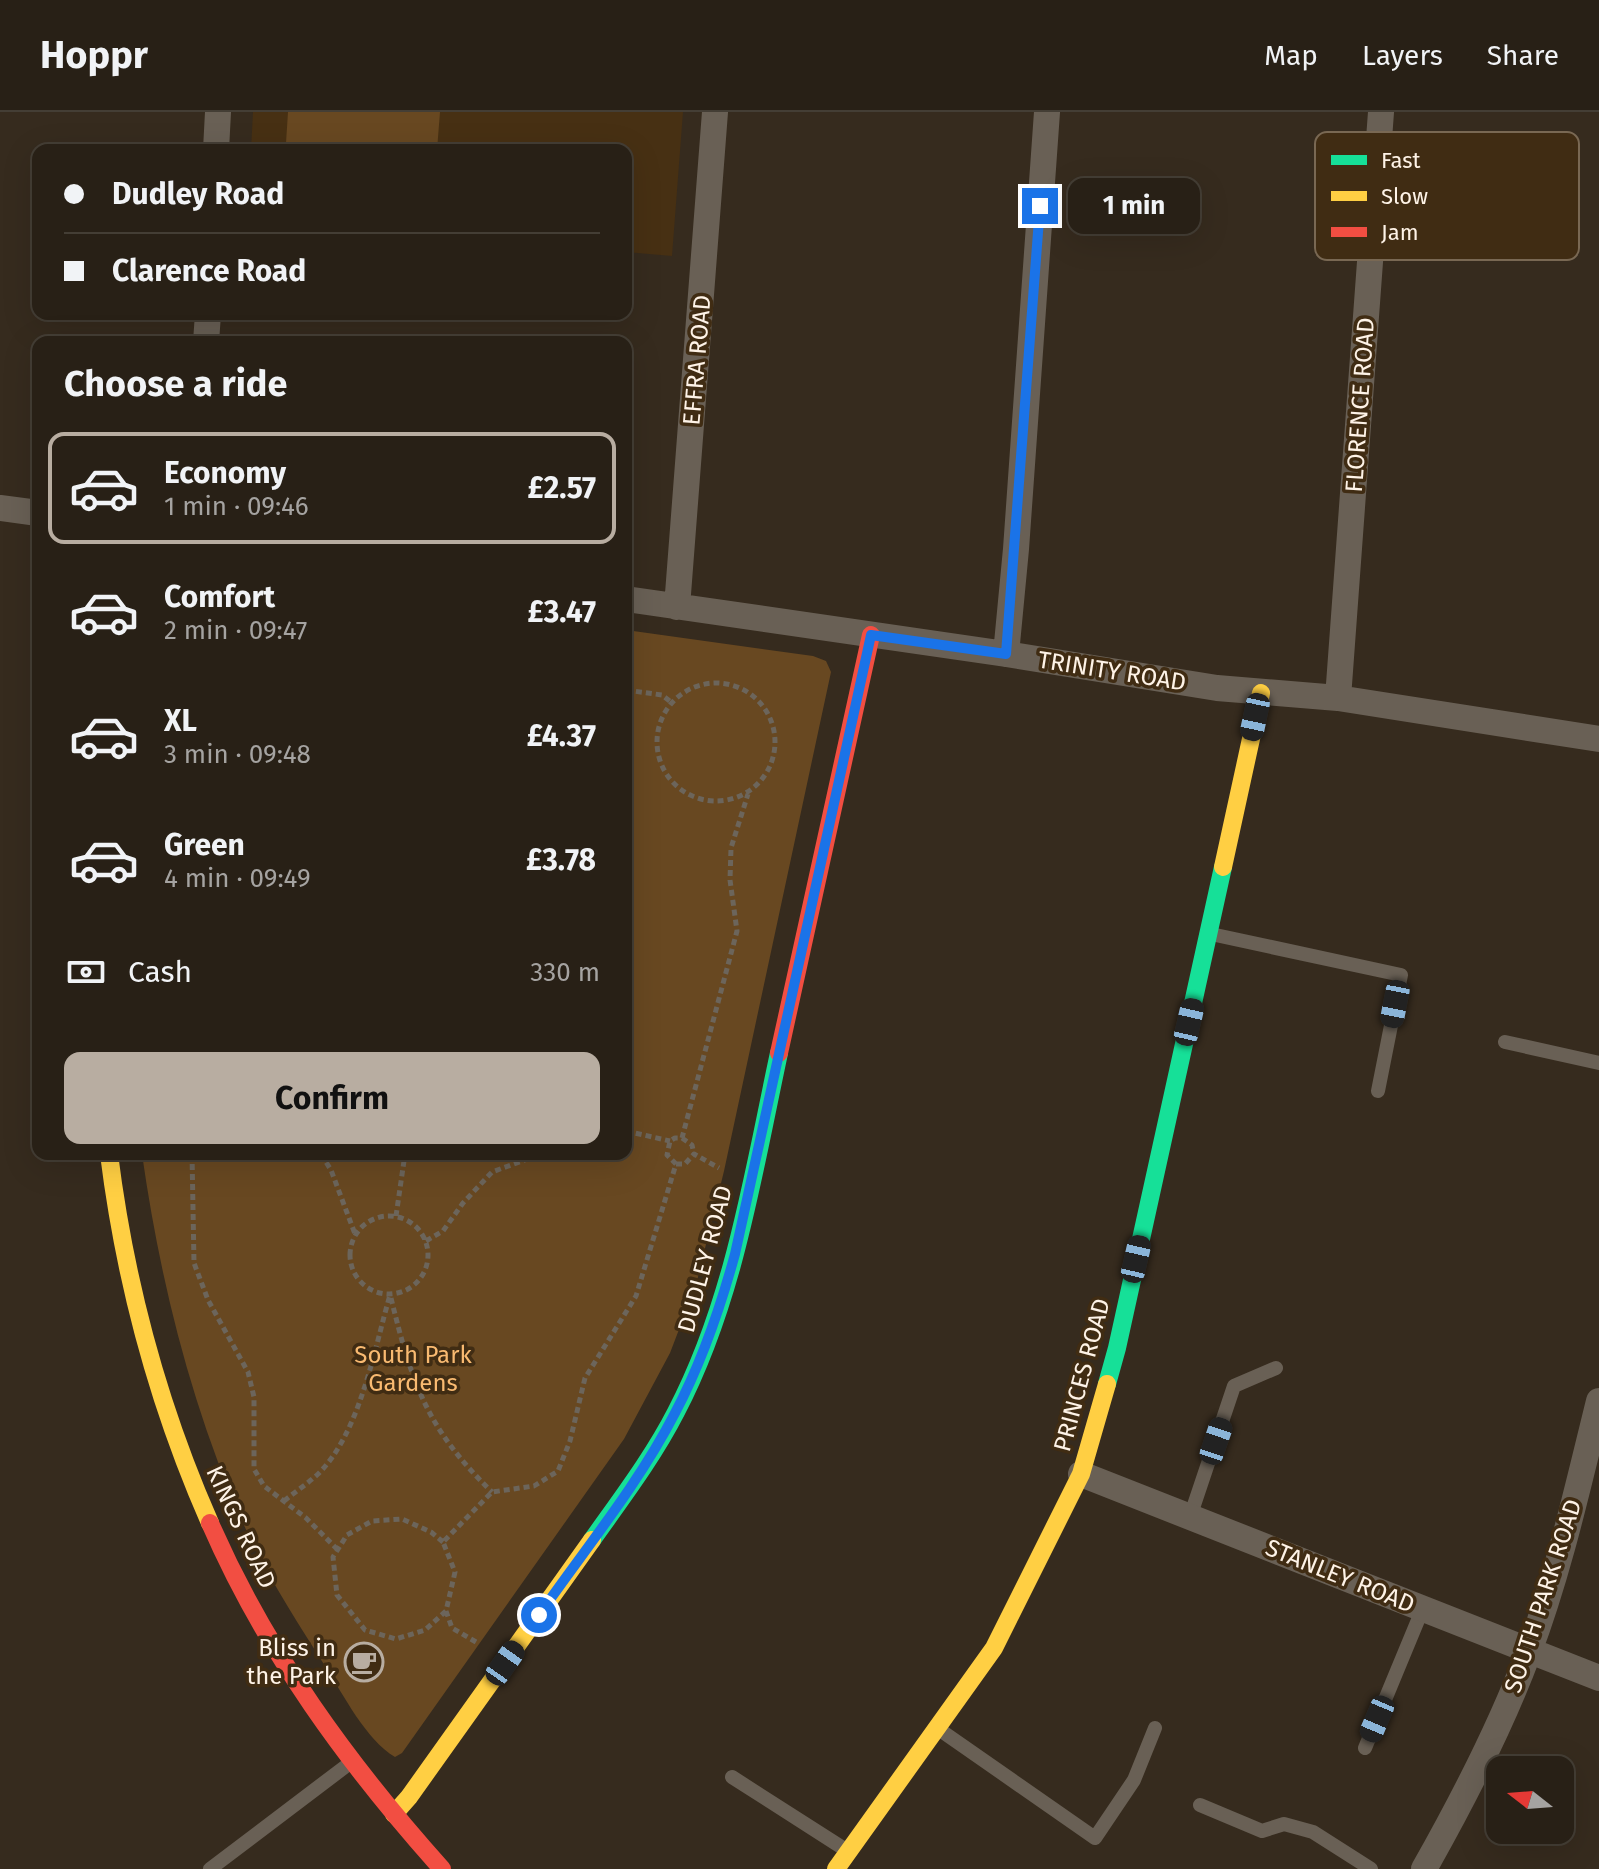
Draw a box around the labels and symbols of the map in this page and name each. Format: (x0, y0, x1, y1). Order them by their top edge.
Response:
legend (1315, 132, 1579, 260)
text: Fast (1381, 147, 1421, 174)
callout: 1 min (1068, 178, 1200, 234)
text: Slow (1381, 183, 1428, 210)
route end (1022, 188, 1058, 224)
text: Jam (1381, 219, 1419, 246)
street label: EFFRA ROAD (677, 294, 717, 426)
street label: FLORENCE ROAD (1340, 316, 1380, 494)
street label: TRINITY ROAD (1036, 645, 1188, 697)
car (1238, 691, 1272, 743)
car (1379, 978, 1411, 1030)
car (1172, 996, 1206, 1048)
street label: DUDLEY ROAD (672, 1182, 738, 1336)
car (1119, 1233, 1153, 1285)
street label: PRINCES ROAD (1048, 1295, 1116, 1455)
park label: South Park Gardens (354, 1341, 472, 1397)
car (1197, 1414, 1235, 1468)
street label: KINGS ROAD (200, 1461, 282, 1593)
street label: SOUTH PARK ROAD (1499, 1496, 1587, 1696)
street label: STANLEY ROAD (1262, 1533, 1418, 1619)
route start (521, 1597, 557, 1633)
place label: Bliss in the Park (247, 1634, 337, 1690)
car (481, 1636, 529, 1690)
cafe icon: Bliss in the Park (343, 1641, 385, 1683)
car (1357, 1692, 1397, 1746)
north arrow (1486, 1756, 1574, 1844)

